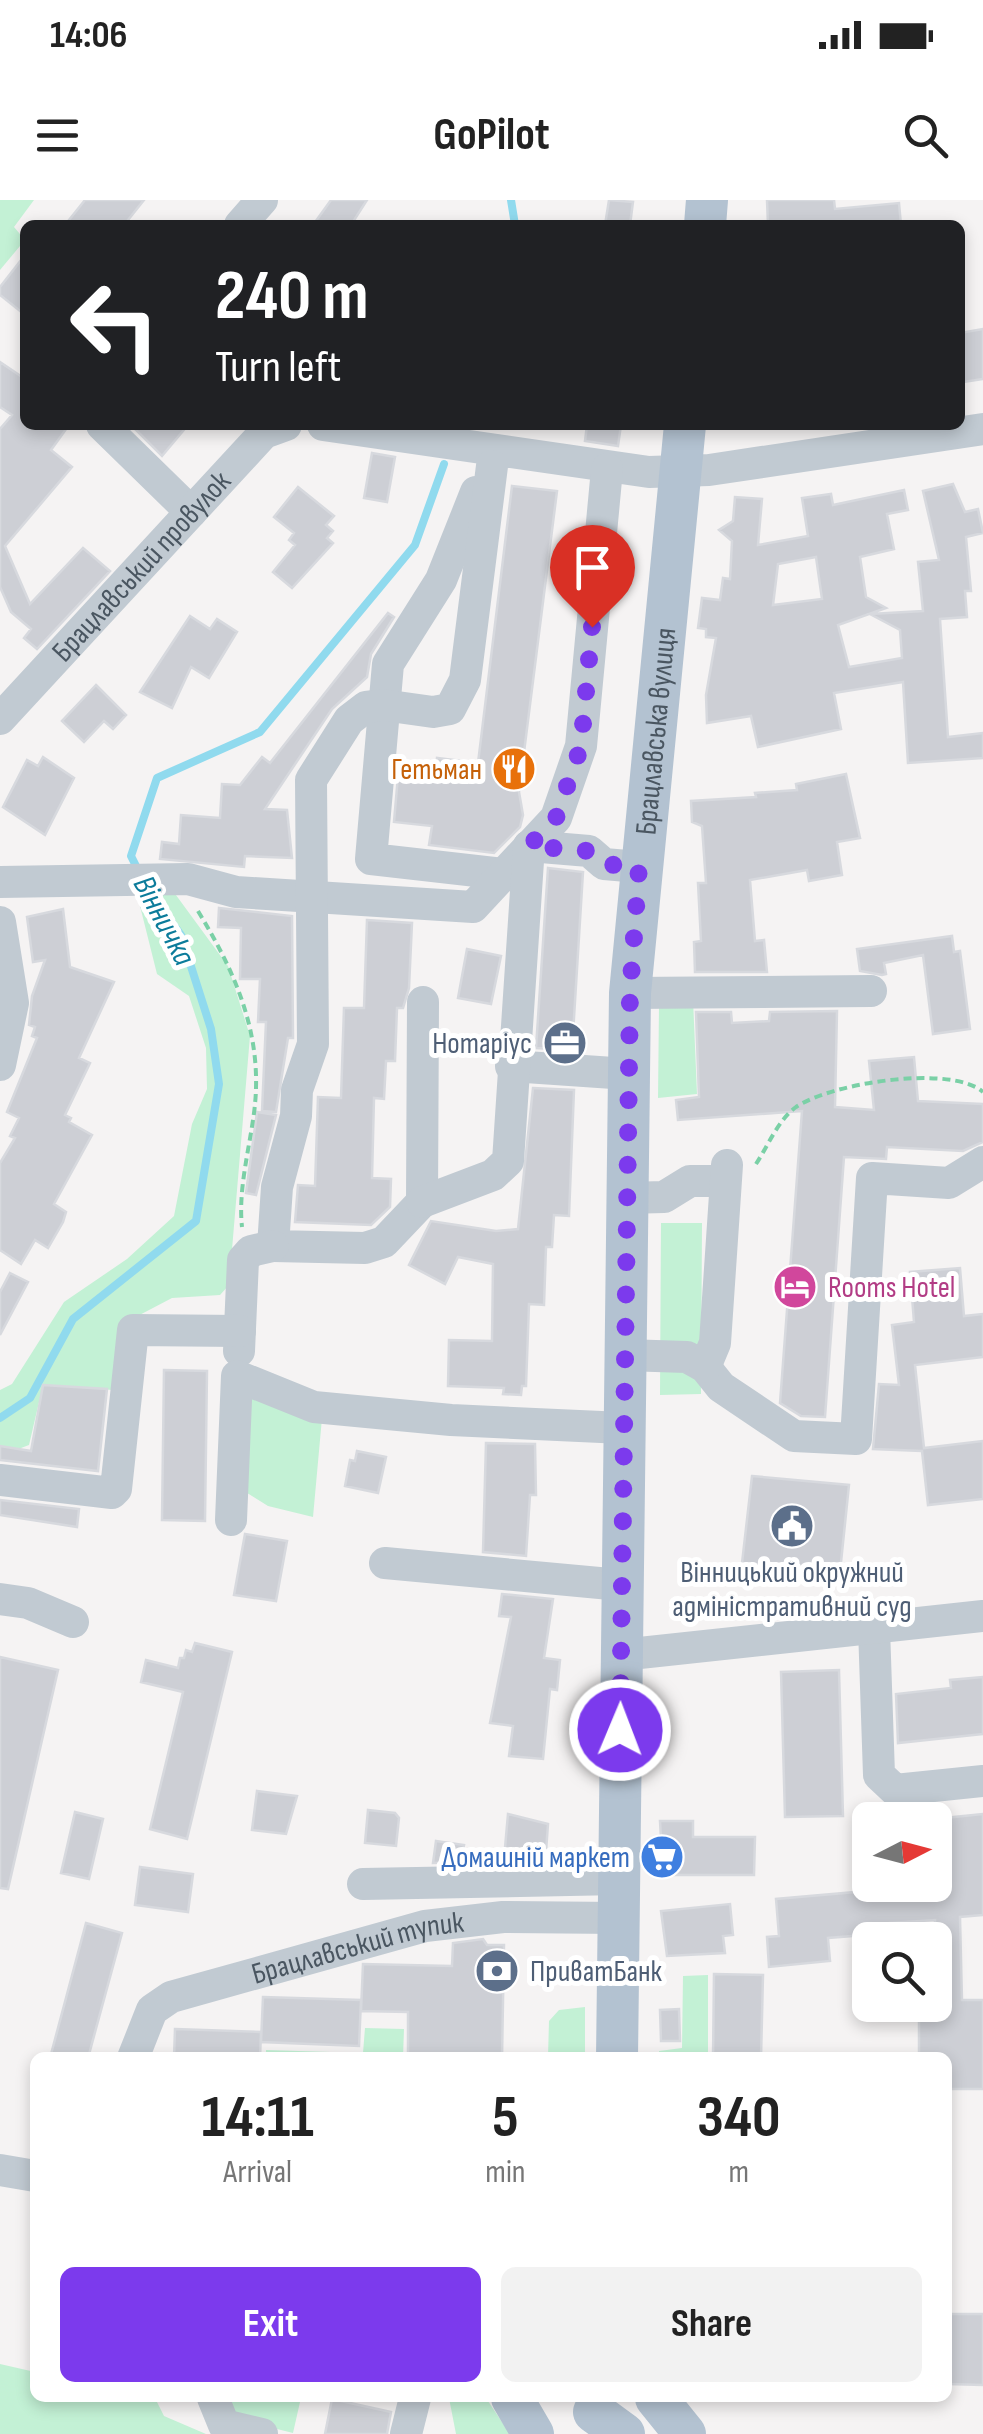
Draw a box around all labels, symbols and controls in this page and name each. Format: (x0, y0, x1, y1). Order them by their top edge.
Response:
text: 14:06 (50, 13, 127, 58)
icon: menu (30, 108, 85, 163)
text: GoPilot (433, 108, 550, 163)
icon: search (898, 108, 953, 163)
text: 240 m (215, 255, 369, 339)
icon: left (50, 260, 180, 390)
text: Turn left (215, 340, 341, 395)
street label: Брацлавський провулок (45, 464, 239, 670)
pin (550, 525, 635, 628)
icon: arrive (565, 540, 620, 595)
street label: Брацлавська вулиця (628, 626, 684, 837)
restaurant icon: Гетьман (491, 746, 537, 792)
place label: Гетьман (391, 752, 482, 788)
water label: Вінничка (124, 869, 204, 972)
office icon: Нотаріус (542, 1020, 588, 1066)
place label: Нотаріус (432, 1026, 532, 1062)
hotel icon: Rooms Hotel (772, 1264, 818, 1310)
place label: Rooms Hotel (828, 1270, 955, 1306)
public building icon: Вінницький окружний адміністративний суд (769, 1503, 815, 1549)
place label: Вінницький окружний адміністративний суд (672, 1555, 912, 1625)
position arrow (568, 1678, 672, 1782)
north arrow (852, 1802, 952, 1902)
map controls (852, 1802, 952, 2022)
supermarket icon: Домашній маркет (639, 1834, 685, 1880)
place label: Домашній маркет (442, 1840, 630, 1876)
street label: Брацлавський тупик (248, 1905, 466, 1993)
button: search (852, 1922, 952, 2022)
bank icon: ПриватБанк (474, 1948, 520, 1994)
place label: ПриватБанк (530, 1954, 663, 1990)
text: 14:11 (202, 2082, 314, 2154)
text: 5 (492, 2082, 519, 2154)
text: 340 (697, 2082, 780, 2154)
text: Arrival (223, 2153, 292, 2192)
text: min (485, 2153, 526, 2192)
text: m (728, 2153, 749, 2192)
button: Exit (60, 2267, 481, 2382)
button: Share (501, 2267, 922, 2382)

